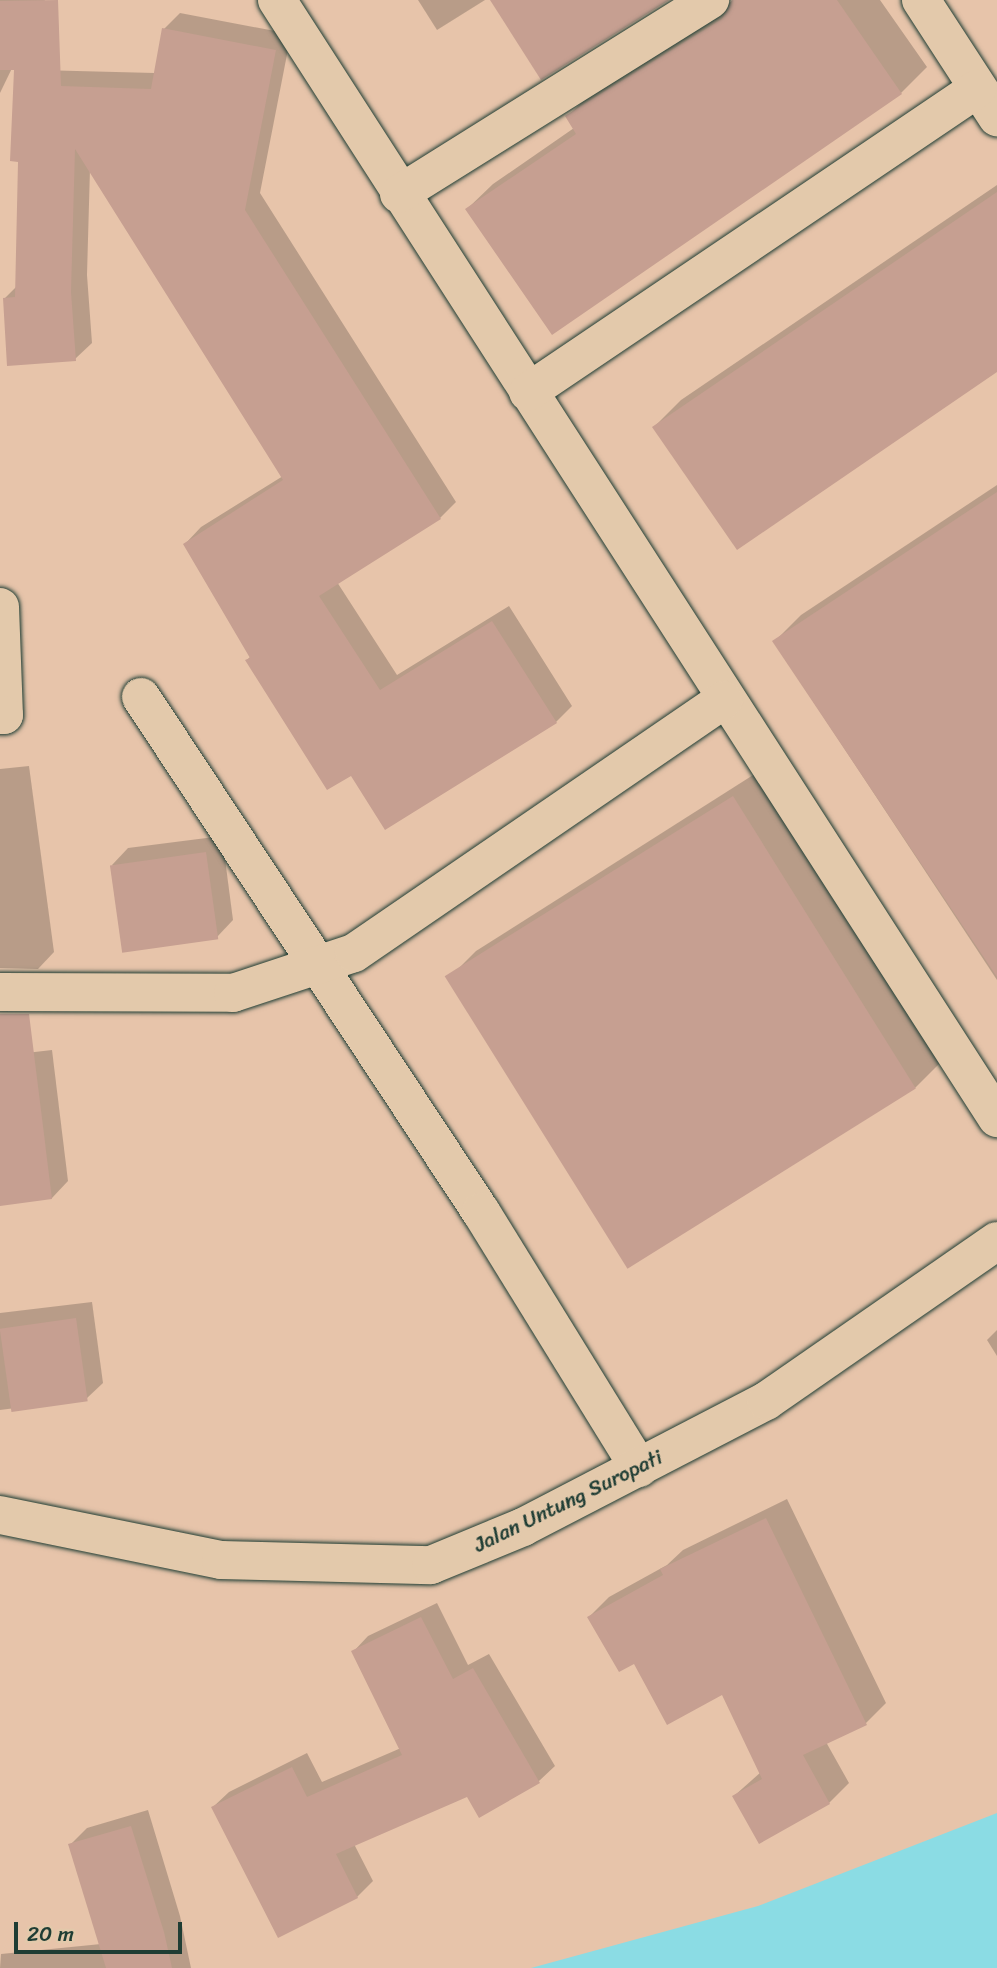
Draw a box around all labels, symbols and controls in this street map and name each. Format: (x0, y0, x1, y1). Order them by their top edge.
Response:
street label: Jalan Untung Suropati (470, 1444, 666, 1558)
scale bar (18, 1909, 186, 1953)
text: 20 m (27, 1915, 74, 1953)

